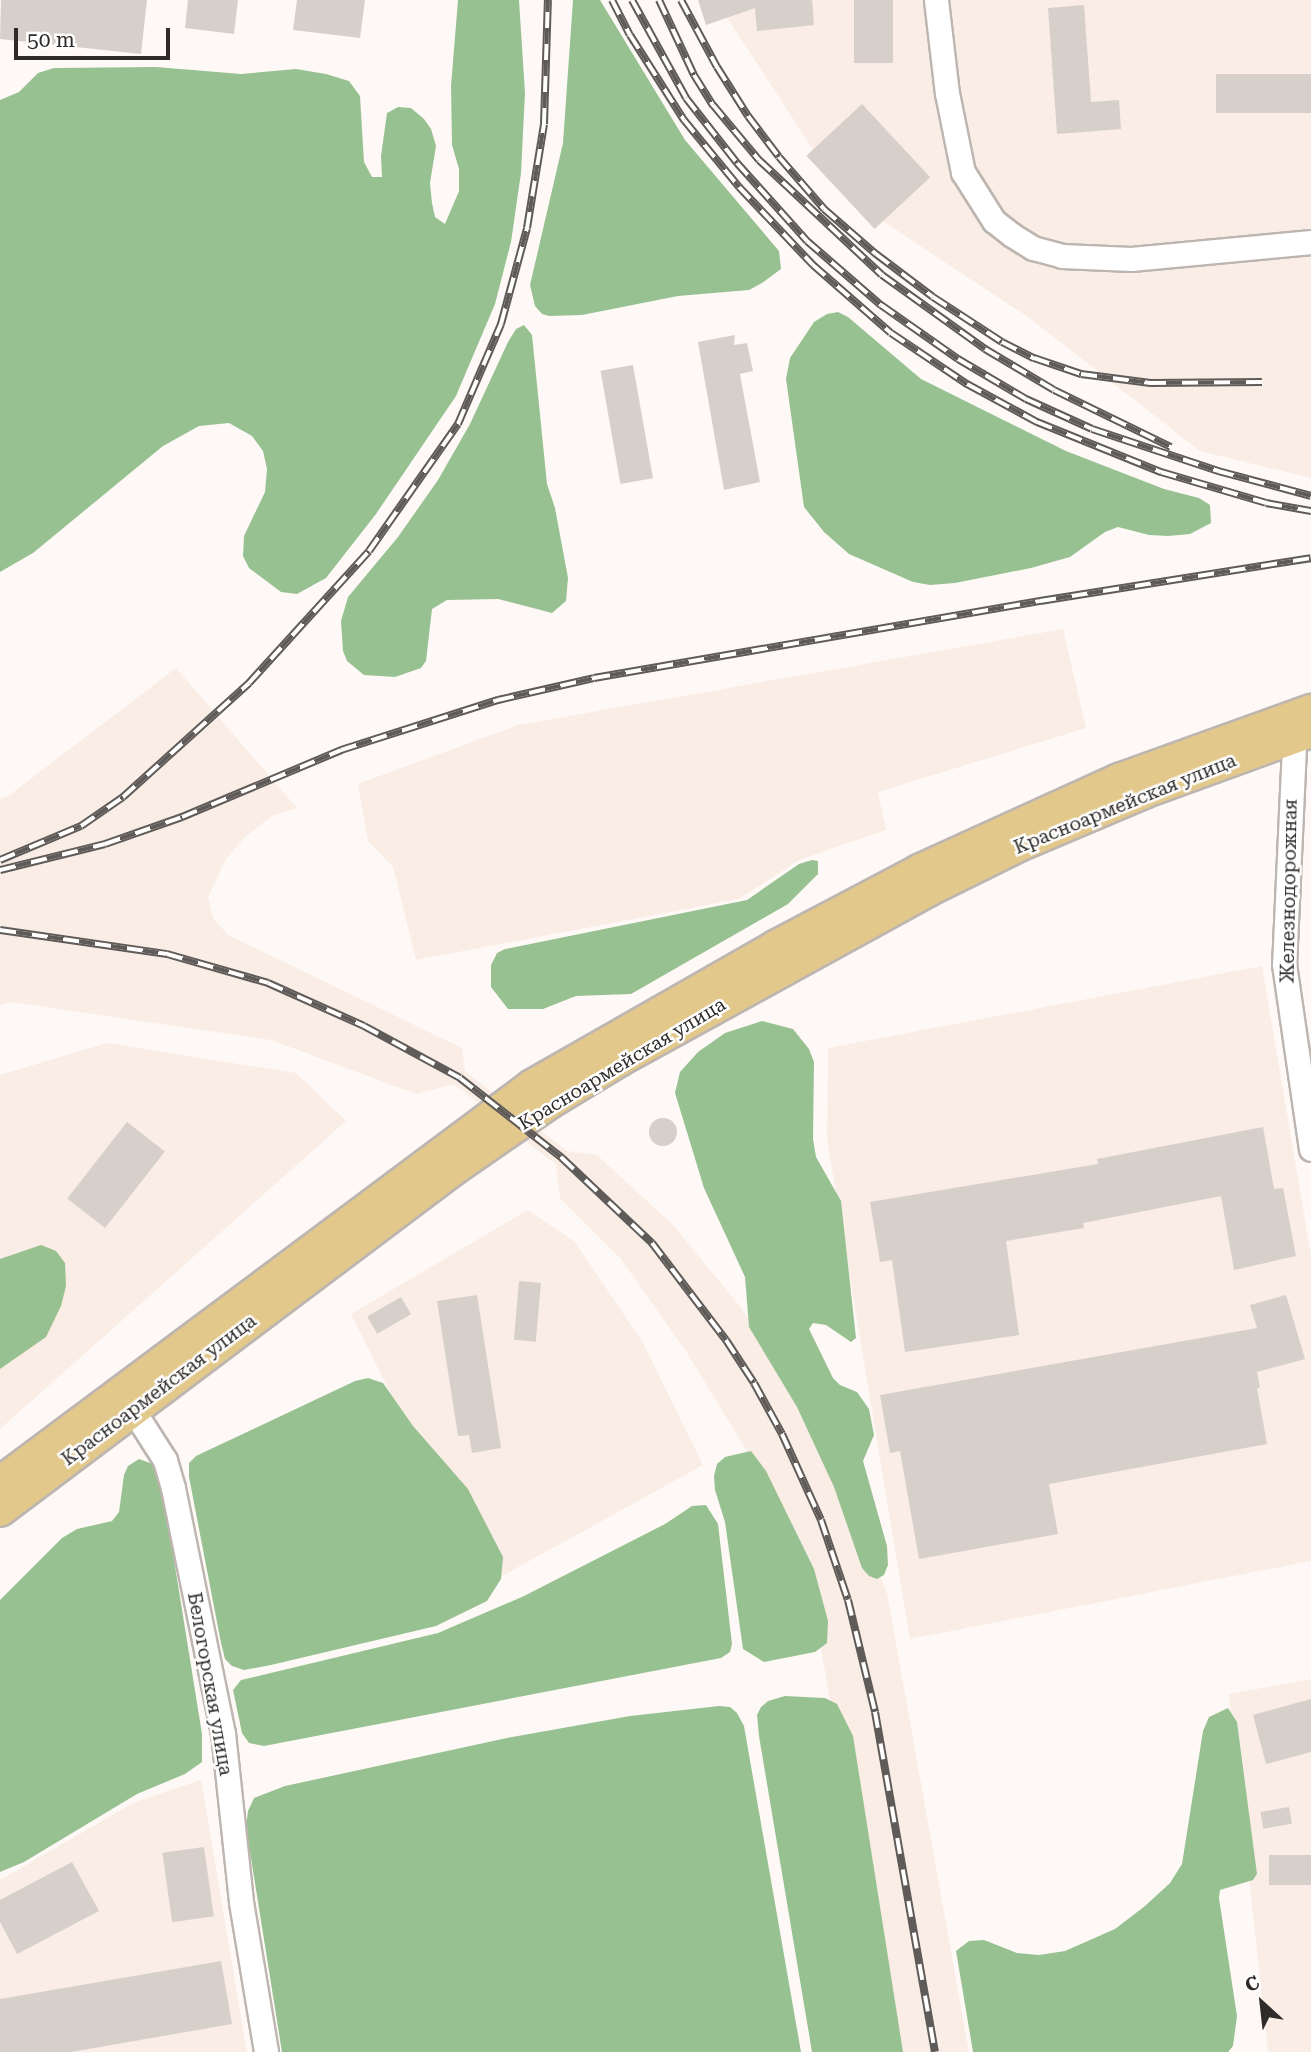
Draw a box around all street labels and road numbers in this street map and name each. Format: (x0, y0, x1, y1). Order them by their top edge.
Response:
street label: Красноармейская улица (1011, 749, 1239, 859)
street label: Железнодорожная (1276, 799, 1302, 983)
street label: Красноармейская улица (514, 993, 730, 1135)
street label: Красноармейская улица (57, 1309, 261, 1471)
street label: Белогорская улица (183, 1590, 237, 1778)

